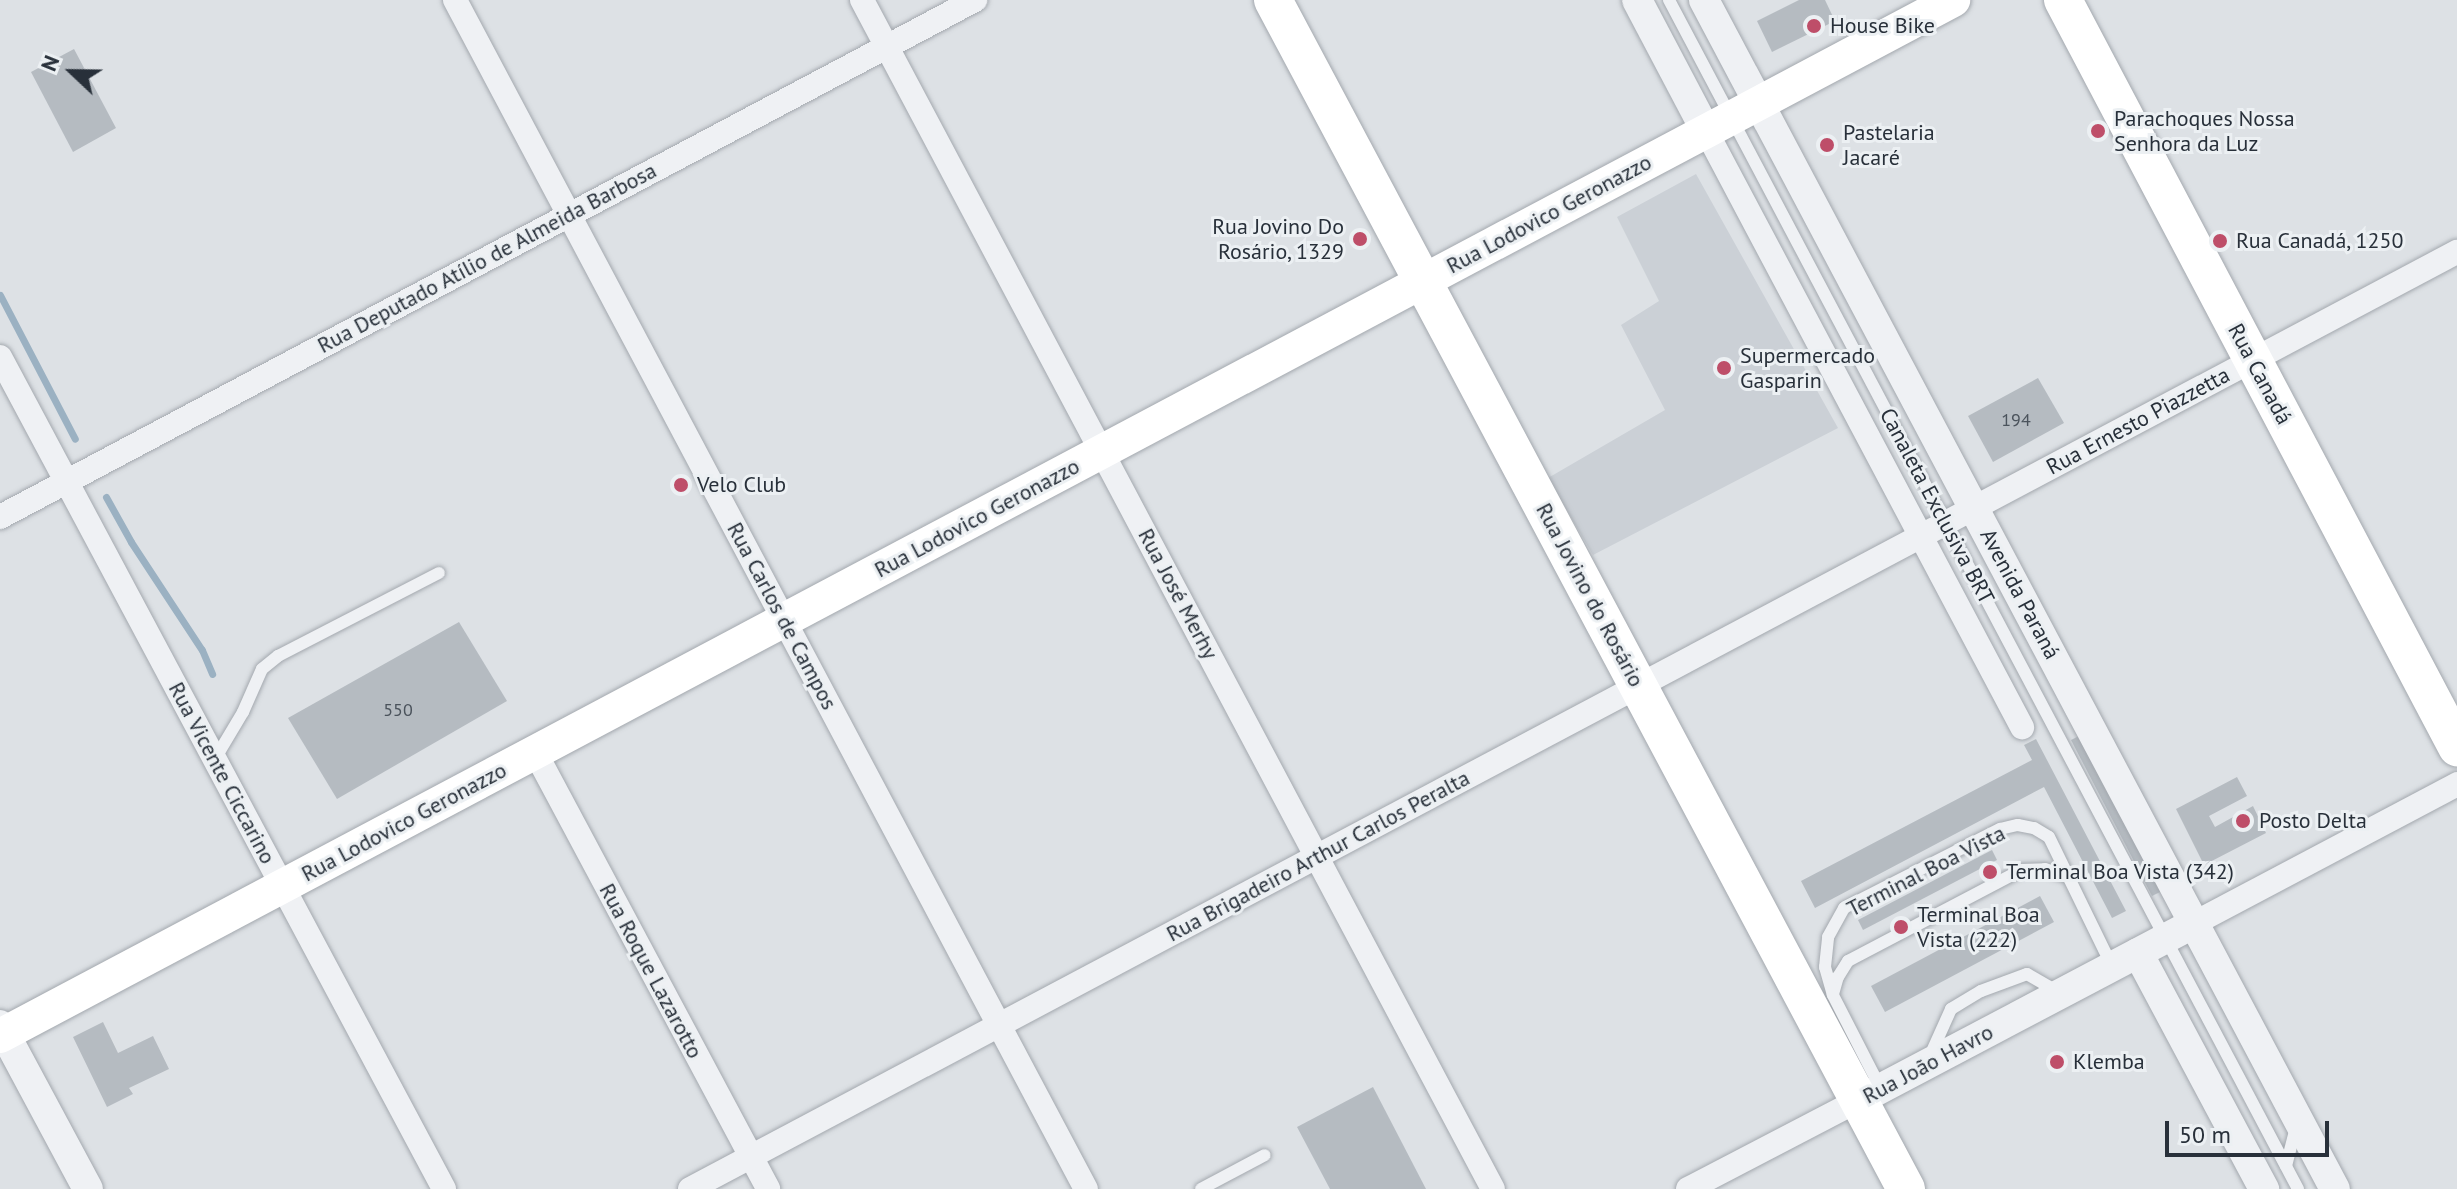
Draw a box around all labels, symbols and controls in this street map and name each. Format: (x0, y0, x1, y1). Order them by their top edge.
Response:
place label: House Bike (1830, 13, 1935, 39)
marker: House Bike (1805, 17, 1823, 35)
north arrow (32, 32, 112, 112)
text: N (34, 51, 65, 75)
place label: Parachoques Nossa Senhora da Luz (2114, 105, 2295, 156)
place label: Pastelaria Jacaré (1843, 119, 1935, 170)
marker: Parachoques Nossa Senhora da Luz (2089, 122, 2107, 140)
marker: Pastelaria Jacaré (1818, 136, 1836, 154)
street label: Rua Lodovico Geronazzo (1442, 149, 1656, 279)
street label: Rua Deputado Atílio de Almeida Barbosa (312, 157, 662, 359)
place label: Rua Jovino Do Rosário, 1329 (1212, 213, 1344, 264)
place label: Rua Canadá, 1250 (2236, 228, 2405, 254)
marker: Rua Jovino Do Rosário, 1329 (1351, 230, 1369, 248)
marker: Rua Canadá, 1250 (2211, 232, 2229, 250)
street label: Rua Canadá (2222, 319, 2298, 429)
place label: Supermercado Gasparin (1740, 342, 1875, 394)
marker: Supermercado Gasparin (1715, 359, 1733, 377)
street label: Rua Ernesto Piazzetta (2042, 362, 2234, 480)
street label: Canaleta Exclusiva BRT (1874, 404, 2000, 608)
house number: 194 (2001, 409, 2031, 431)
street label: Rua Lodovico Geronazzo (870, 453, 1084, 583)
place label: Velo Club (697, 472, 786, 498)
marker: Velo Club (672, 476, 690, 494)
street label: Rua Jovino do Rosário (1530, 499, 1650, 691)
street label: Rua Carlos de Campos (721, 518, 843, 714)
street label: Rua José Merhy (1132, 524, 1224, 664)
street label: Avenida Paraná (1975, 524, 2065, 664)
street label: Rua Vicente Ciccarino (163, 677, 281, 869)
house number: 550 (383, 699, 413, 721)
street label: Rua Lodovico Geronazzo (297, 757, 511, 887)
street label: Rua Brigadeiro Arthur Carlos Peralta (1162, 765, 1474, 947)
place label: Posto Delta (2259, 808, 2367, 834)
marker: Posto Delta (2234, 812, 2252, 830)
street label: Terminal Boa Vista (1842, 820, 2010, 922)
place label: Terminal Boa Vista (342) (2006, 859, 2235, 885)
marker: Terminal Boa Vista (342) (1981, 863, 1999, 881)
street label: Rua Roque Lazarotto (594, 879, 708, 1063)
place label: Terminal Boa Vista (222) (1917, 901, 2040, 952)
marker: Terminal Boa Vista (222) (1892, 918, 1910, 936)
street label: Rua João Havro (1858, 1019, 1998, 1109)
place label: Klemba (2073, 1049, 2145, 1075)
marker: Klemba (2048, 1053, 2066, 1071)
scale bar (2169, 1105, 2333, 1155)
text: 50 m (2179, 1119, 2231, 1150)

